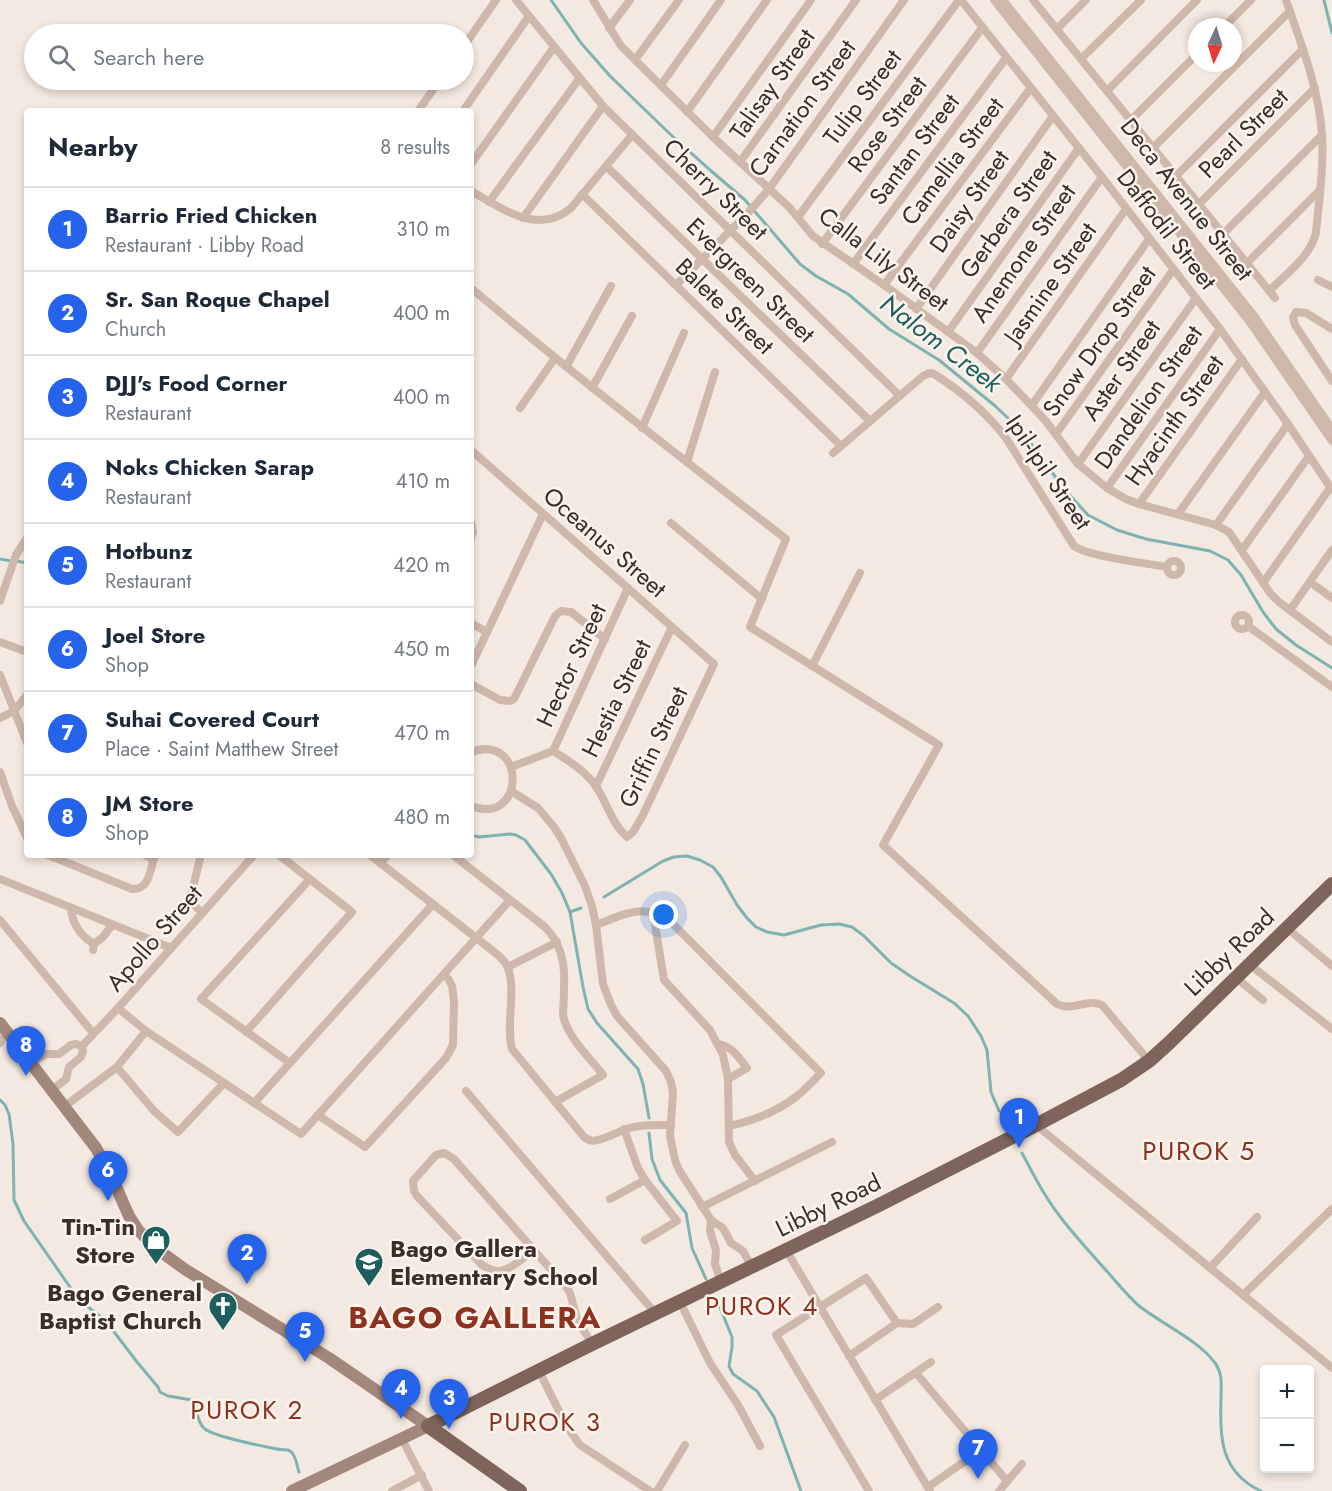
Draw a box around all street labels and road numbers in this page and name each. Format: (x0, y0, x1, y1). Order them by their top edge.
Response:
street label: Talisay Street (721, 21, 823, 147)
street label: Carnation Street (740, 32, 864, 184)
street label: Tulip Street (814, 42, 910, 152)
street label: Rose Street (839, 68, 935, 180)
street label: Pearl Street (1190, 80, 1296, 186)
street label: Santan Street (860, 86, 968, 212)
street label: Camellia Street (892, 89, 1012, 232)
street label: Deca Avenue Street (1112, 110, 1262, 288)
street label: Cherry Street (656, 130, 776, 248)
street label: Daisy Street (921, 142, 1018, 260)
street label: Gerbera Street (951, 143, 1065, 285)
street label: Daffodil Street (1109, 161, 1225, 297)
street label: Anemone Street (962, 176, 1084, 329)
street label: Calla Lily Street (811, 198, 957, 320)
street label: Evergreen Street (679, 209, 823, 351)
street label: Jasmine Street (993, 215, 1105, 353)
street label: Balete Street (668, 250, 782, 362)
street label: Snow Drop Street (1034, 258, 1164, 424)
street label: Aster Street (1073, 312, 1169, 428)
street label: Dandelion Street (1085, 318, 1211, 476)
street label: Hyacinth Street (1116, 347, 1232, 492)
street label: Ipil-Ipil Street (998, 407, 1101, 537)
street label: Oceanus Street (536, 478, 675, 606)
street label: Hector Street (527, 597, 615, 732)
street label: Hestia Street (572, 633, 660, 763)
street label: Griffin Street (610, 680, 696, 813)
street label: Apollo Street (98, 877, 210, 999)
street label: Libby Road (1176, 900, 1282, 1004)
street label: Libby Road (769, 1164, 887, 1246)

